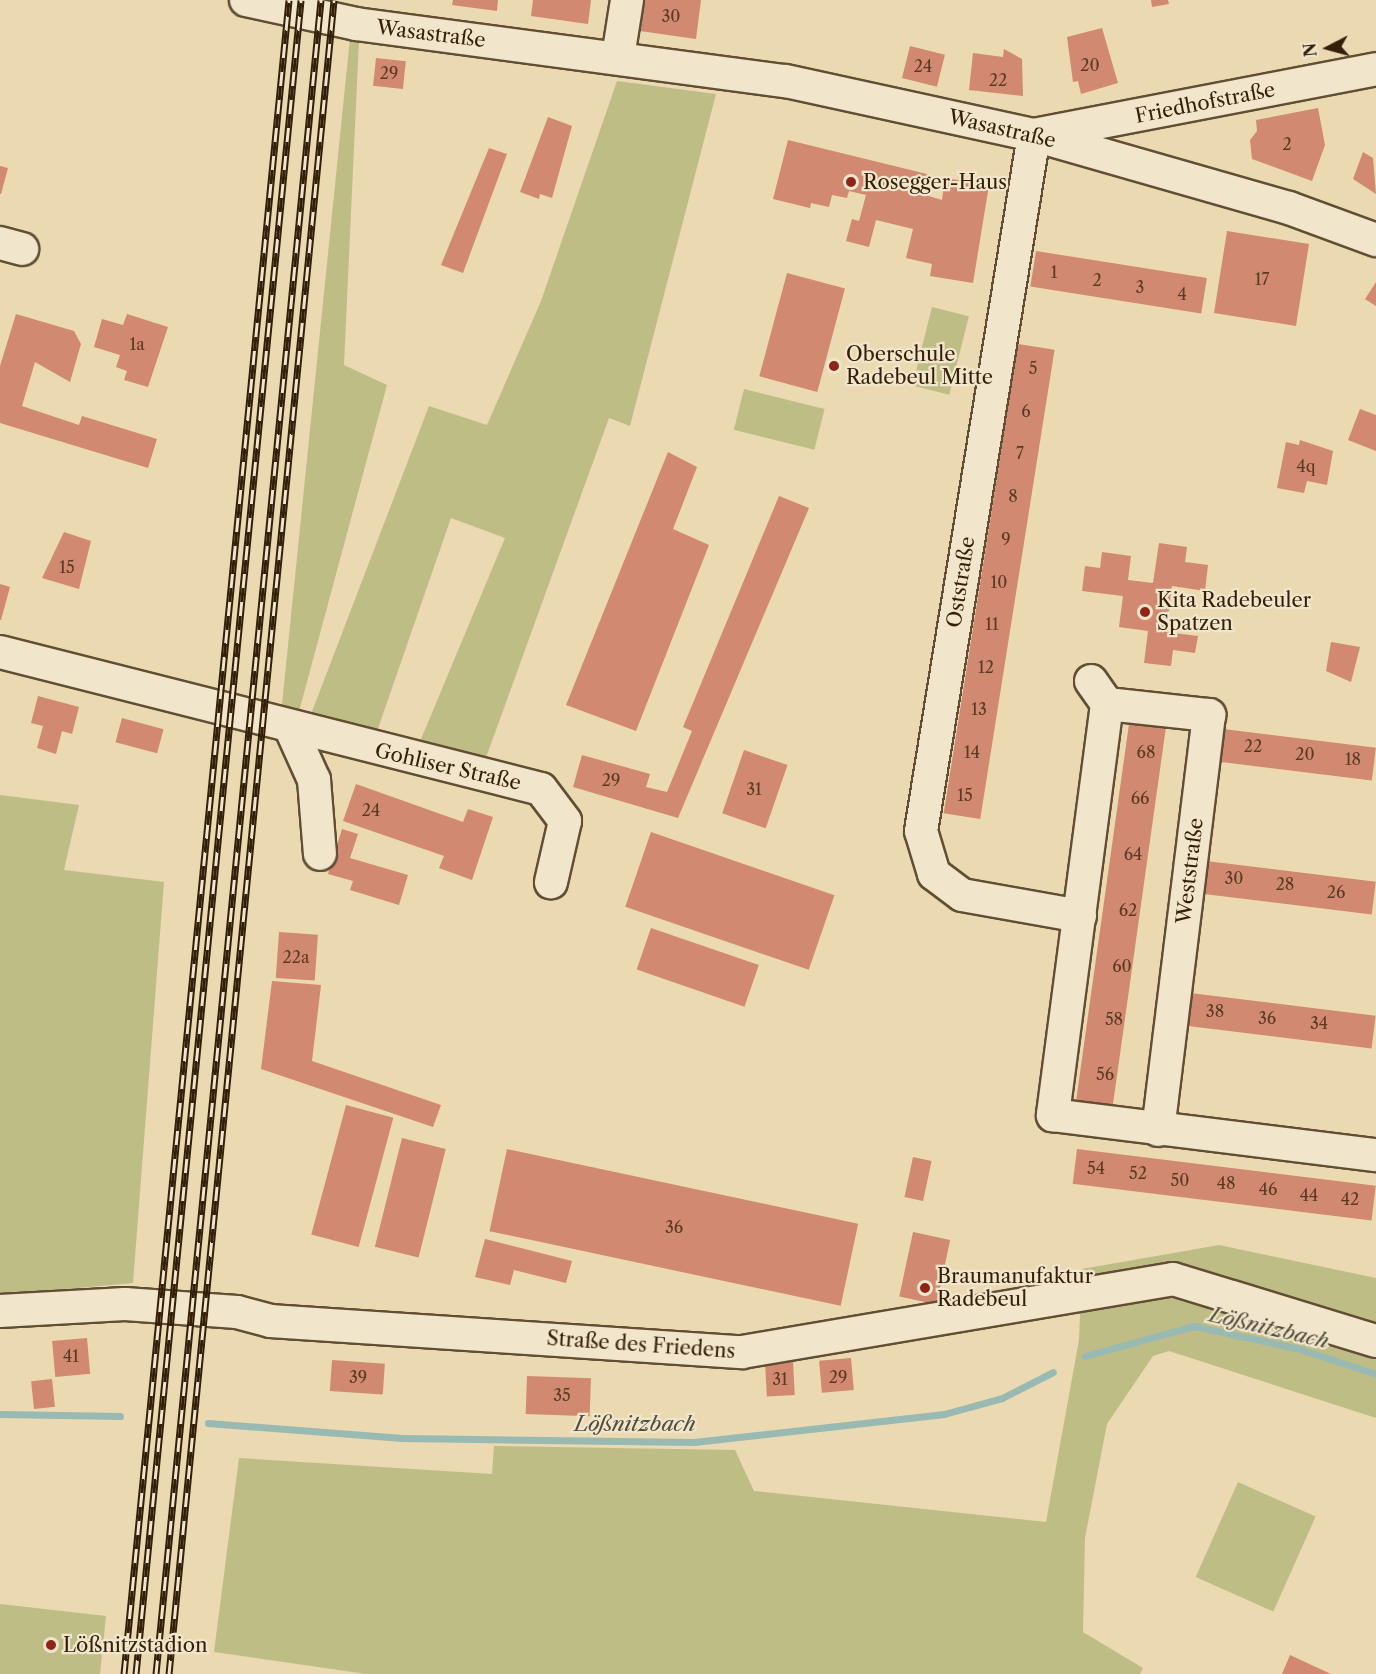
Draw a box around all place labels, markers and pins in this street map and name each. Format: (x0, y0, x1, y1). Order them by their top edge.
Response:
place label: Rosegger-Haus (863, 170, 1007, 194)
marker: Rosegger-Haus (844, 175, 858, 189)
place label: Oberschule Radebeul Mitte (846, 342, 993, 389)
marker: Oberschule Radebeul Mitte (827, 359, 841, 373)
place label: Kita Radebeuler Spatzen (1157, 588, 1311, 635)
marker: Kita Radebeuler Spatzen (1138, 605, 1152, 619)
place label: Braumanufaktur Radebeul (937, 1264, 1093, 1311)
marker: Braumanufaktur Radebeul (918, 1281, 932, 1295)
place label: Lößnitzstadion (63, 1633, 207, 1657)
marker: Lößnitzstadion (44, 1638, 58, 1652)

